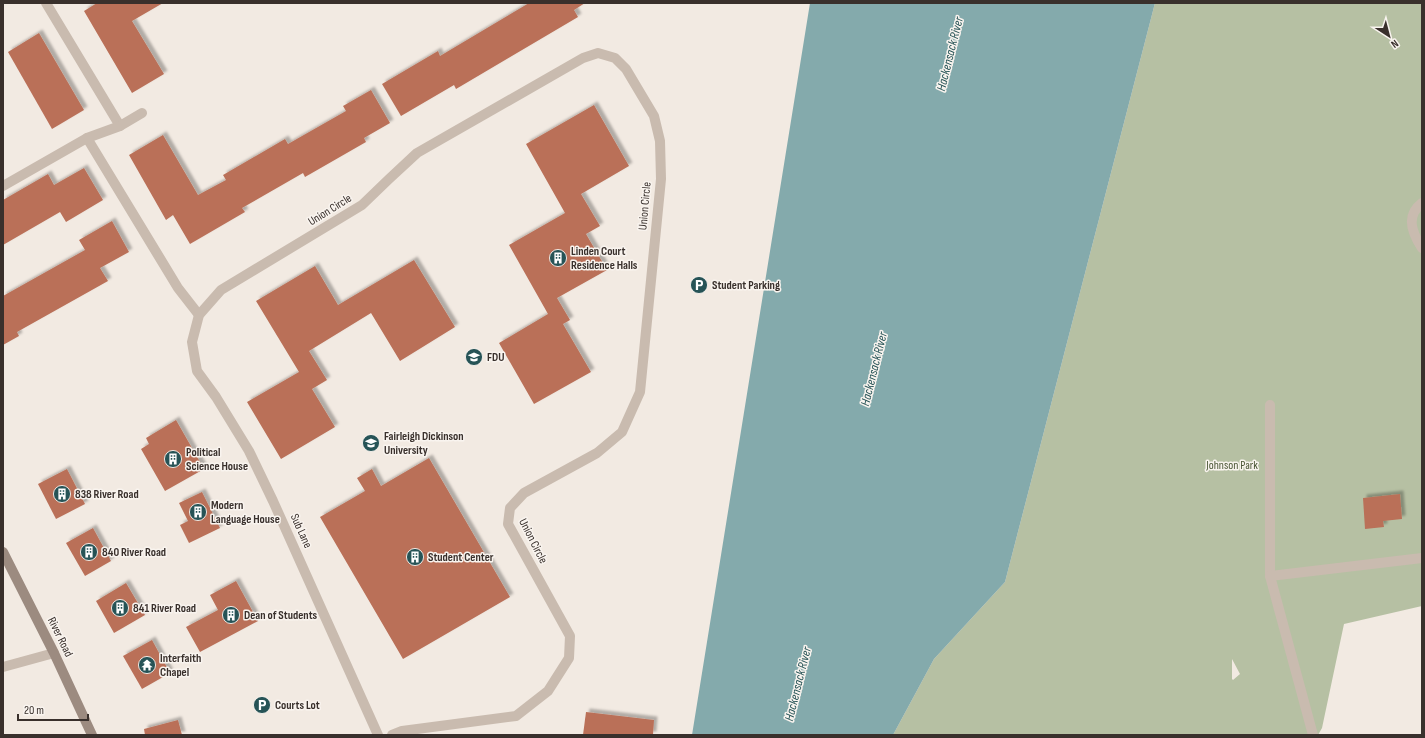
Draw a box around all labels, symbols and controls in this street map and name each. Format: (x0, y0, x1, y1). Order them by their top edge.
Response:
water label: Hackensack River (933, 14, 967, 93)
north arrow (1369, 16, 1409, 56)
text: N (1388, 37, 1401, 51)
street label: Union Circle (635, 181, 655, 231)
street label: Union Circle (305, 191, 355, 229)
place label: Linden Court Residence Halls (571, 244, 638, 273)
building icon: Linden Court Residence Halls (548, 248, 568, 268)
parking icon: Student Parking (689, 275, 709, 295)
place label: Student Parking (712, 278, 780, 293)
water label: Hackensack River (857, 329, 891, 408)
school or university icon: FDU (464, 347, 484, 367)
place label: FDU (487, 350, 505, 365)
place label: Fairleigh Dickinson University (384, 429, 464, 458)
school or university icon: Fairleigh Dickinson University (361, 433, 381, 453)
place label: Political Science House (186, 445, 248, 474)
building icon: Political Science House (163, 449, 183, 469)
park label: Johnson Park (1205, 458, 1258, 473)
building icon: 838 River Road (52, 484, 72, 504)
place label: 838 River Road (75, 487, 139, 502)
place label: Modern Language House (211, 498, 280, 527)
building icon: Modern Language House (188, 502, 208, 522)
street label: Sub Lane (287, 511, 315, 551)
street label: Union Circle (515, 516, 551, 566)
building icon: 840 River Road (79, 542, 99, 562)
place label: 840 River Road (102, 545, 166, 560)
building icon: Student Center (405, 547, 425, 567)
place label: Student Center (428, 550, 494, 565)
building icon: 841 River Road (110, 598, 130, 618)
place label: 841 River Road (133, 601, 196, 616)
building icon: Dean of Students (221, 605, 241, 625)
place label: Dean of Students (244, 608, 318, 623)
street label: River Road (44, 615, 76, 659)
water label: Hackensack River (781, 644, 815, 723)
place label: Interfaith Chapel (160, 651, 201, 680)
temple icon: Interfaith Chapel (137, 655, 157, 675)
parking icon: Courts Lot (252, 695, 272, 715)
scale bar (18, 696, 88, 722)
place label: Courts Lot (275, 698, 320, 713)
text: 20 m (24, 703, 44, 718)

